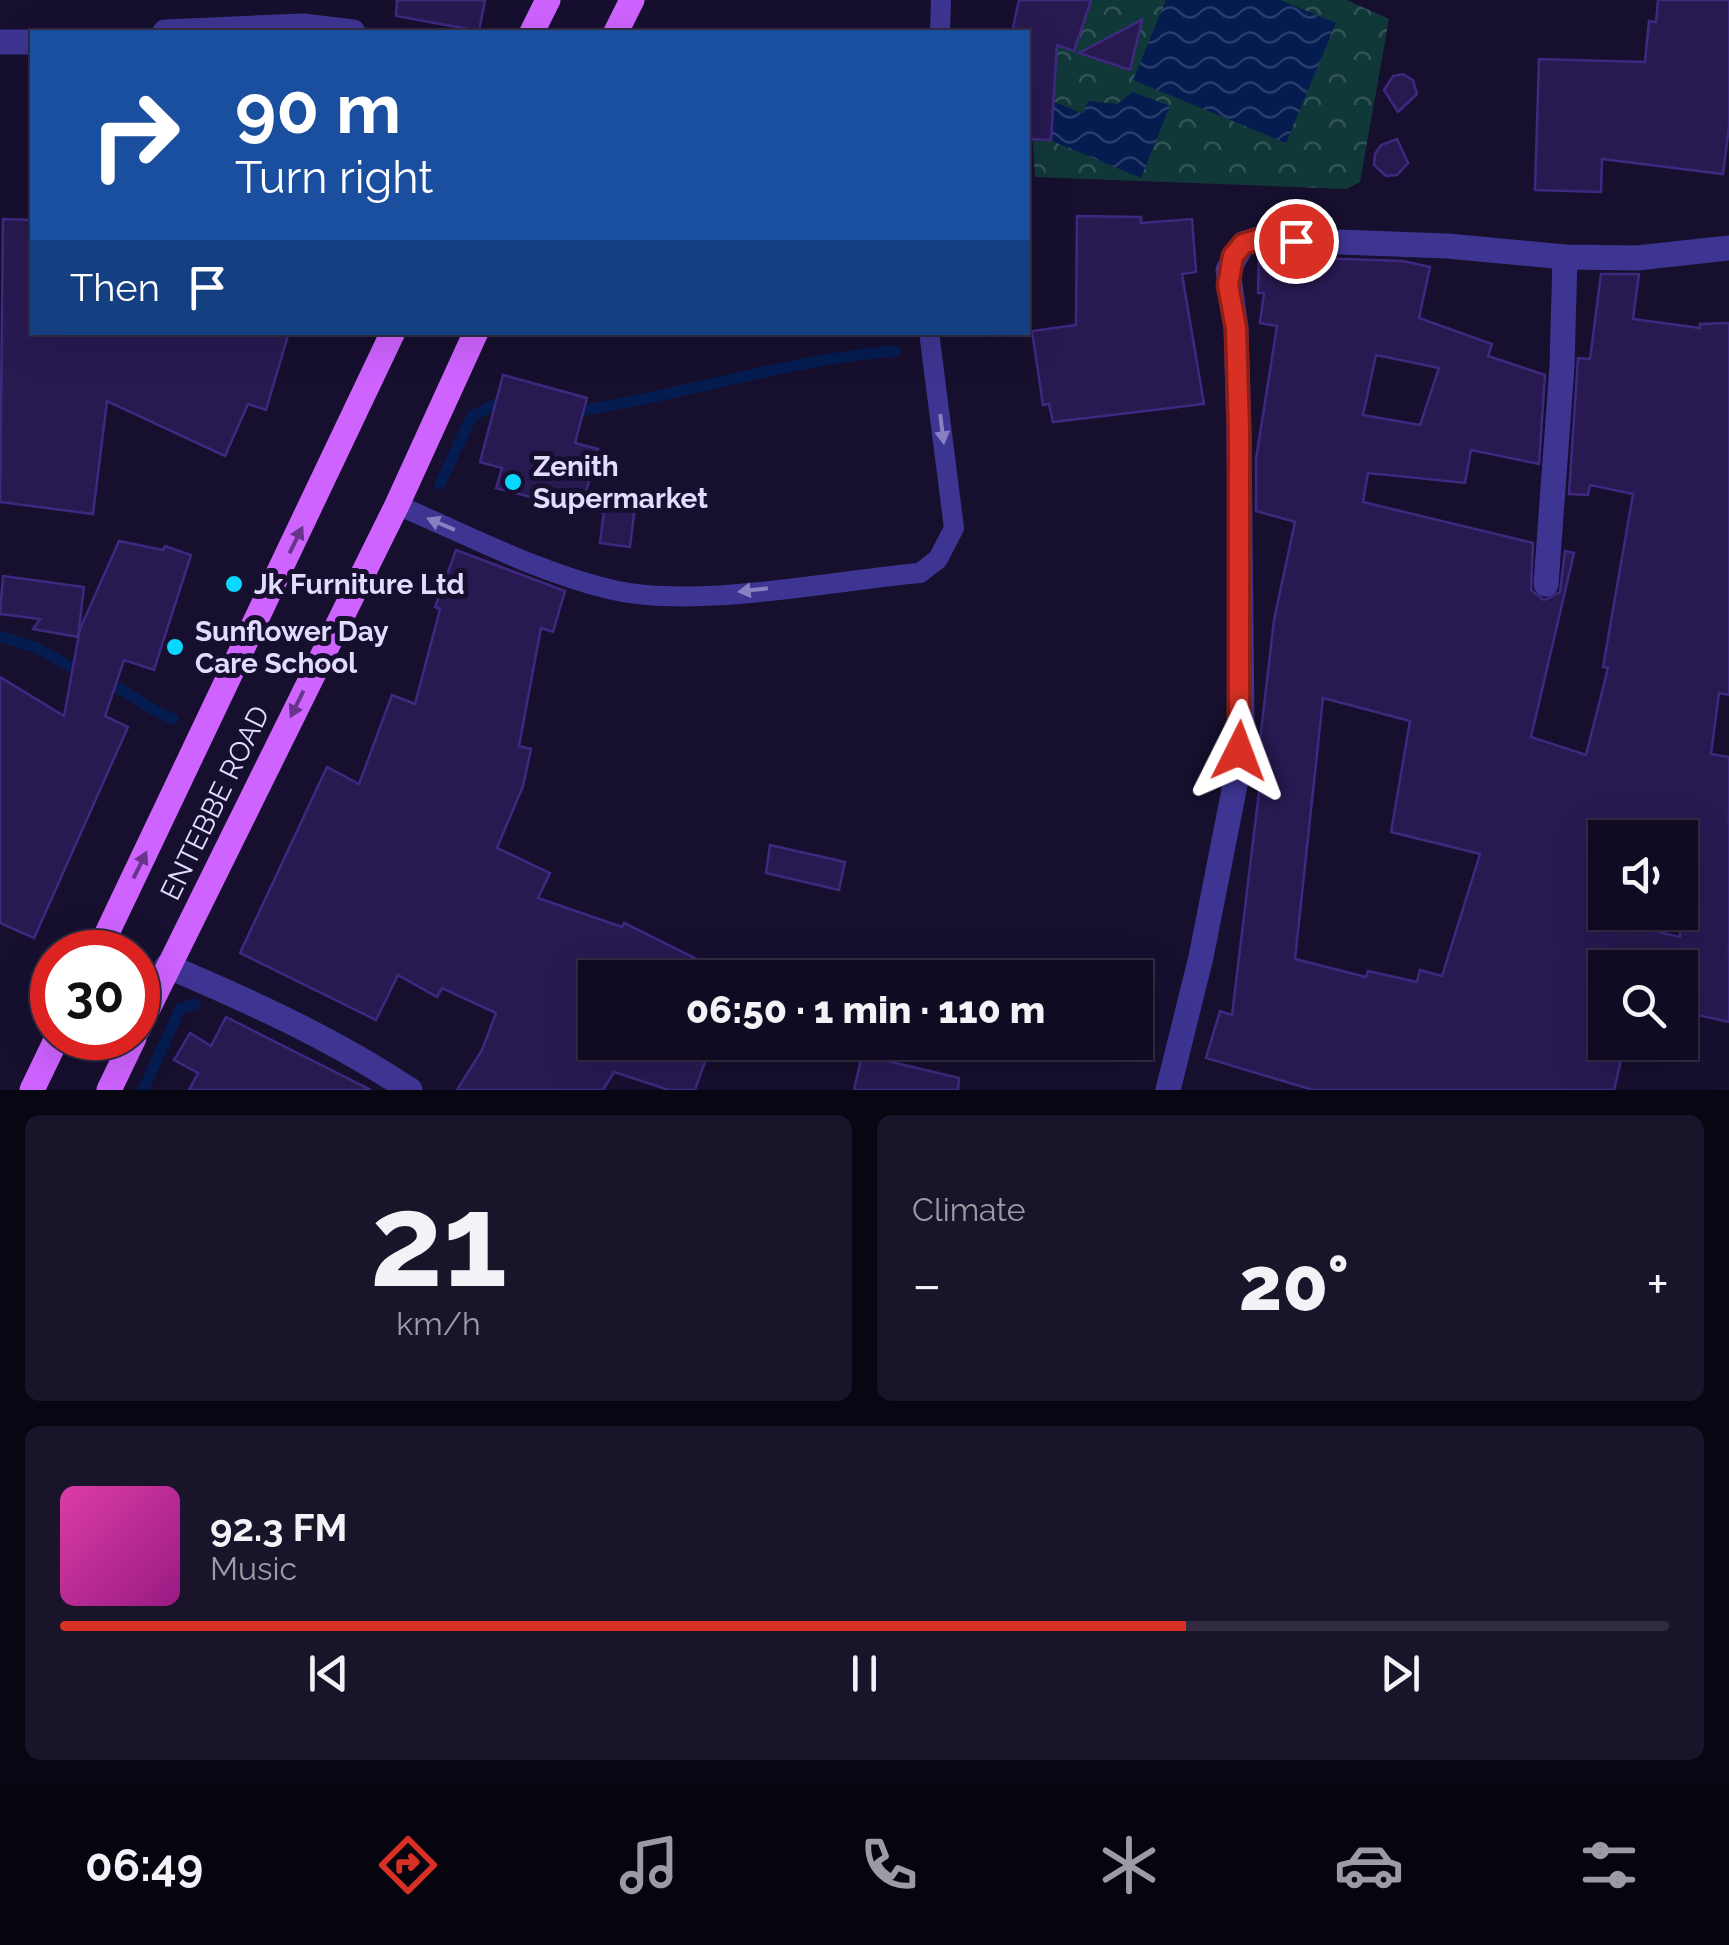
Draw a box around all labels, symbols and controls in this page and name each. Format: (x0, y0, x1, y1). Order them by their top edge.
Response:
text: 90 m (235, 67, 401, 149)
icon: right (70, 70, 200, 200)
text: Turn right (235, 151, 433, 204)
pin (1254, 199, 1339, 284)
icon: arrive (1269, 214, 1324, 269)
icon: arrive (180, 260, 235, 315)
text: Then (70, 265, 160, 310)
one-way arrow (934, 414, 950, 446)
place label: Zenith Supermarket (533, 450, 708, 515)
marker: Zenith Supermarket (502, 471, 524, 493)
one-way arrow (426, 516, 456, 532)
one-way arrow (288, 526, 305, 555)
place label: Jk Furniture Ltd (254, 568, 465, 601)
marker: Jk Furniture Ltd (223, 573, 245, 595)
one-way arrow (737, 583, 768, 599)
place label: Sunflower Day Care School (195, 615, 389, 680)
marker: Sunflower Day Care School (164, 636, 186, 658)
one-way arrow (289, 690, 306, 719)
position arrow (1187, 699, 1291, 803)
street label: ENTEBBE ROAD (154, 701, 276, 905)
map controls (1588, 820, 1698, 1060)
button: sound (1588, 820, 1698, 930)
one-way arrow (131, 850, 148, 879)
speed limit sign: 30 (30, 930, 160, 1060)
button: search (1588, 950, 1698, 1060)
text: 06:50 · 1 min · 110 m (686, 987, 1045, 1032)
text: 21 (370, 1164, 507, 1316)
text: Climate (912, 1191, 1026, 1228)
text: 20° (1239, 1239, 1349, 1328)
text: − (912, 1252, 942, 1317)
text: + (1646, 1252, 1669, 1317)
text: km/h (396, 1305, 481, 1342)
text: 92.3 FM (210, 1505, 347, 1550)
text: Music (210, 1550, 297, 1587)
icon: previous (301, 1646, 356, 1701)
icon: pause (837, 1646, 892, 1701)
icon: next (1373, 1646, 1428, 1701)
icon: directions (373, 1830, 443, 1900)
icon: music (614, 1830, 684, 1900)
icon: phone (854, 1830, 924, 1900)
icon: climate (1094, 1830, 1164, 1900)
icon: car (1334, 1830, 1404, 1900)
icon: filters (1574, 1830, 1644, 1900)
text: 06:49 (85, 1839, 203, 1892)

